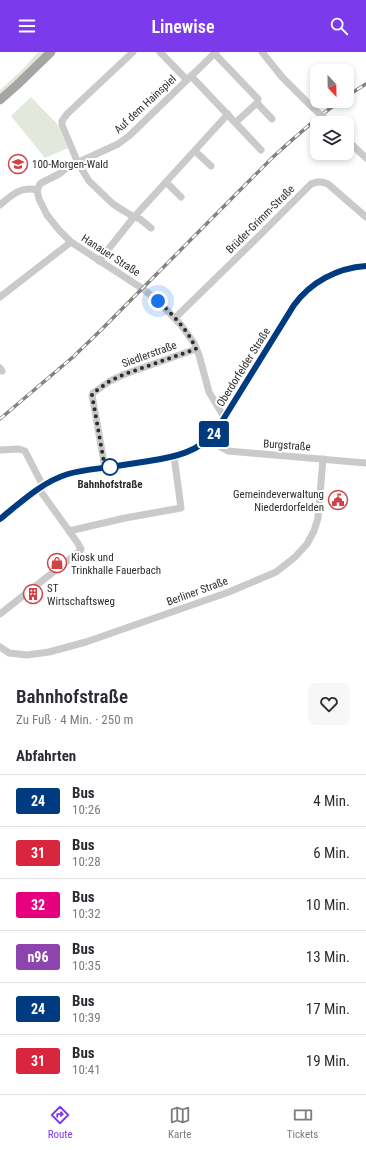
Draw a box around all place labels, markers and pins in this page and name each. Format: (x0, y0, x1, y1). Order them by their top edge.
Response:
school or university icon: 100-Morgen-Wald (7, 153, 29, 175)
place label: 100-Morgen-Wald (32, 158, 108, 171)
marker: Bahnhofstraße (101, 458, 119, 476)
place label: Bahnhofstraße (77, 478, 143, 491)
place label: Gemeindeverwaltung Niederdorfelden (233, 488, 324, 514)
public building icon: Gemeindeverwaltung Niederdorfelden (327, 489, 349, 511)
place label: Kiosk und Trinkhalle Fauerbach (71, 551, 161, 577)
shop icon: Kiosk und Trinkhalle Fauerbach (46, 552, 68, 574)
place label: ST Wirtschaftsweg (47, 582, 115, 608)
building icon: ST Wirtschaftsweg (22, 583, 44, 605)

